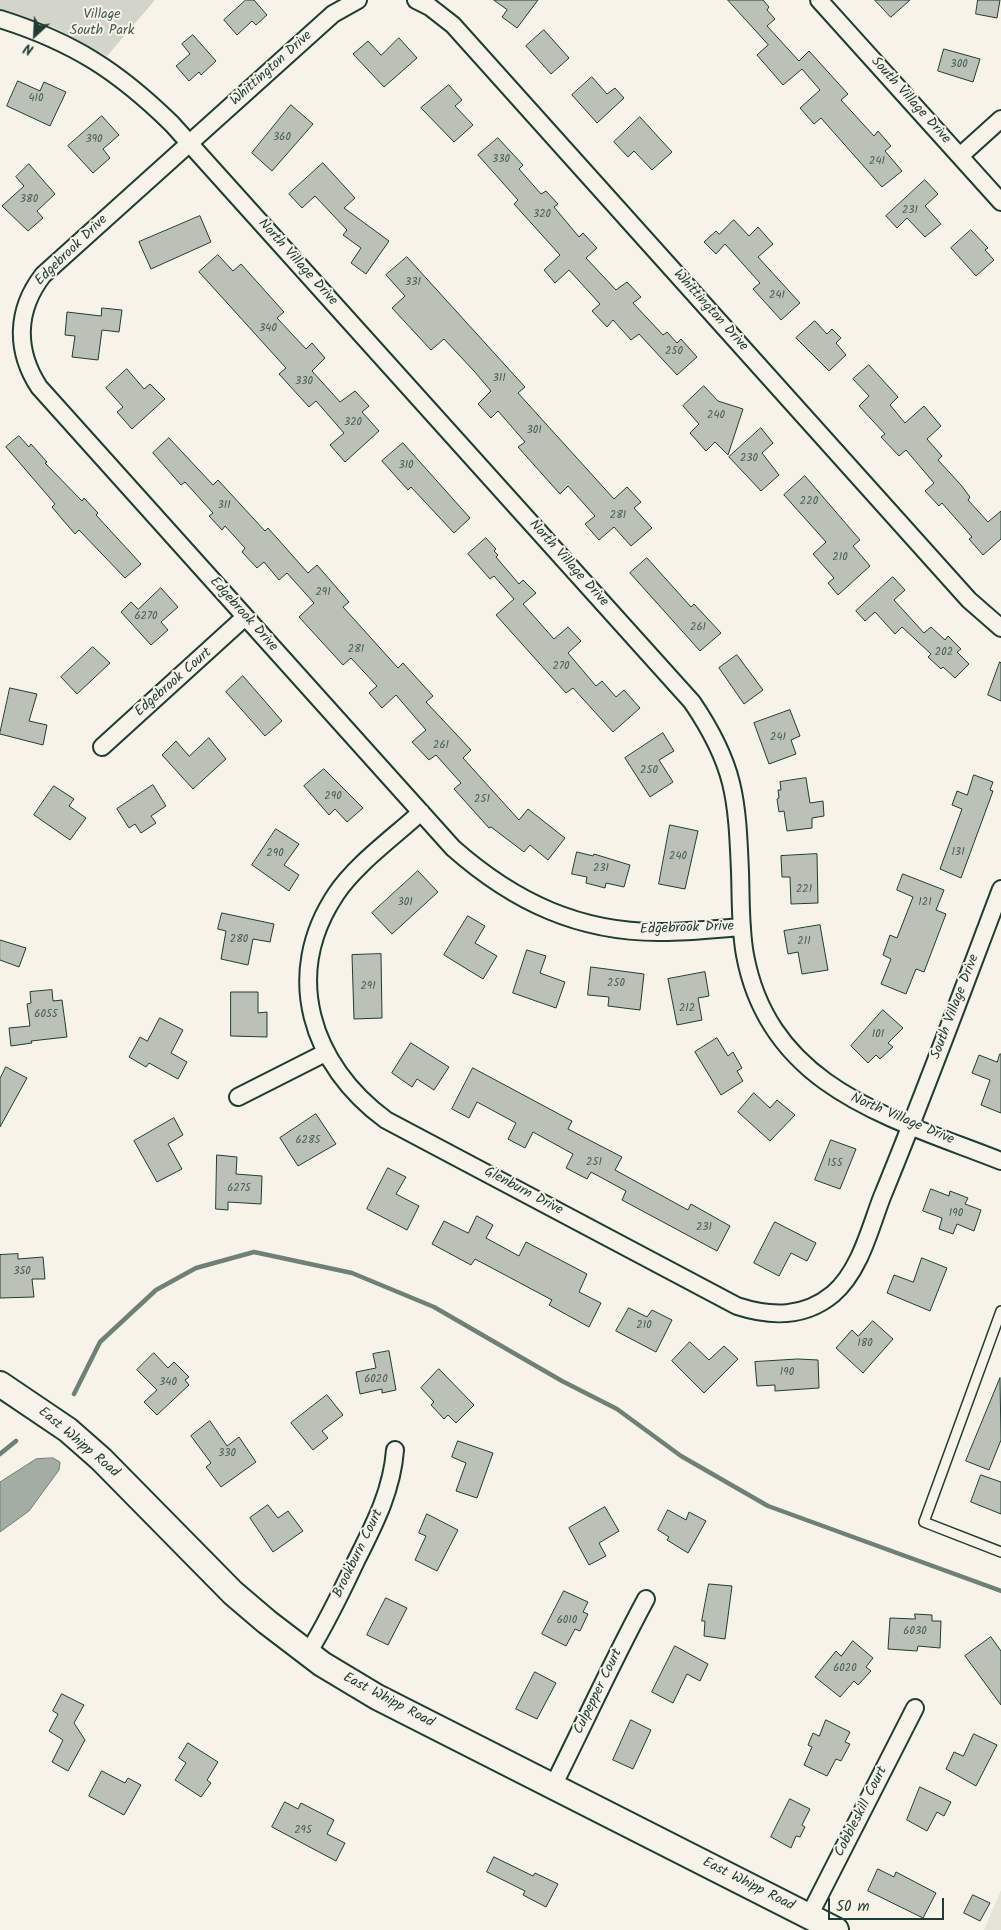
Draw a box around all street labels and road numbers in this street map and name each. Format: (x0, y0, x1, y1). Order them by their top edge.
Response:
street label: Whittington Drive (228, 28, 316, 110)
street label: South Village Drive (867, 54, 953, 148)
street label: Edgebrook Drive (32, 212, 112, 290)
street label: North Village Drive (254, 216, 340, 310)
street label: Whittington Drive (669, 267, 751, 355)
street label: North Village Drive (525, 517, 611, 611)
street label: Edgebrook Drive (205, 574, 281, 656)
street label: Edgebrook Court (132, 645, 216, 721)
street label: Edgebrook Drive (640, 919, 734, 939)
street label: South Village Drive (928, 952, 984, 1062)
street label: North Village Drive (848, 1091, 956, 1149)
street label: Glenburn Drive (481, 1164, 565, 1220)
street label: East Whipp Road (34, 1404, 122, 1482)
street label: Brookburn Court (330, 1507, 388, 1601)
street label: Culpepper Court (571, 1647, 627, 1737)
street label: East Whipp Road (340, 1670, 436, 1732)
street label: Cobbleskill Court (832, 1764, 892, 1860)
street label: East Whipp Road (699, 1855, 797, 1915)

